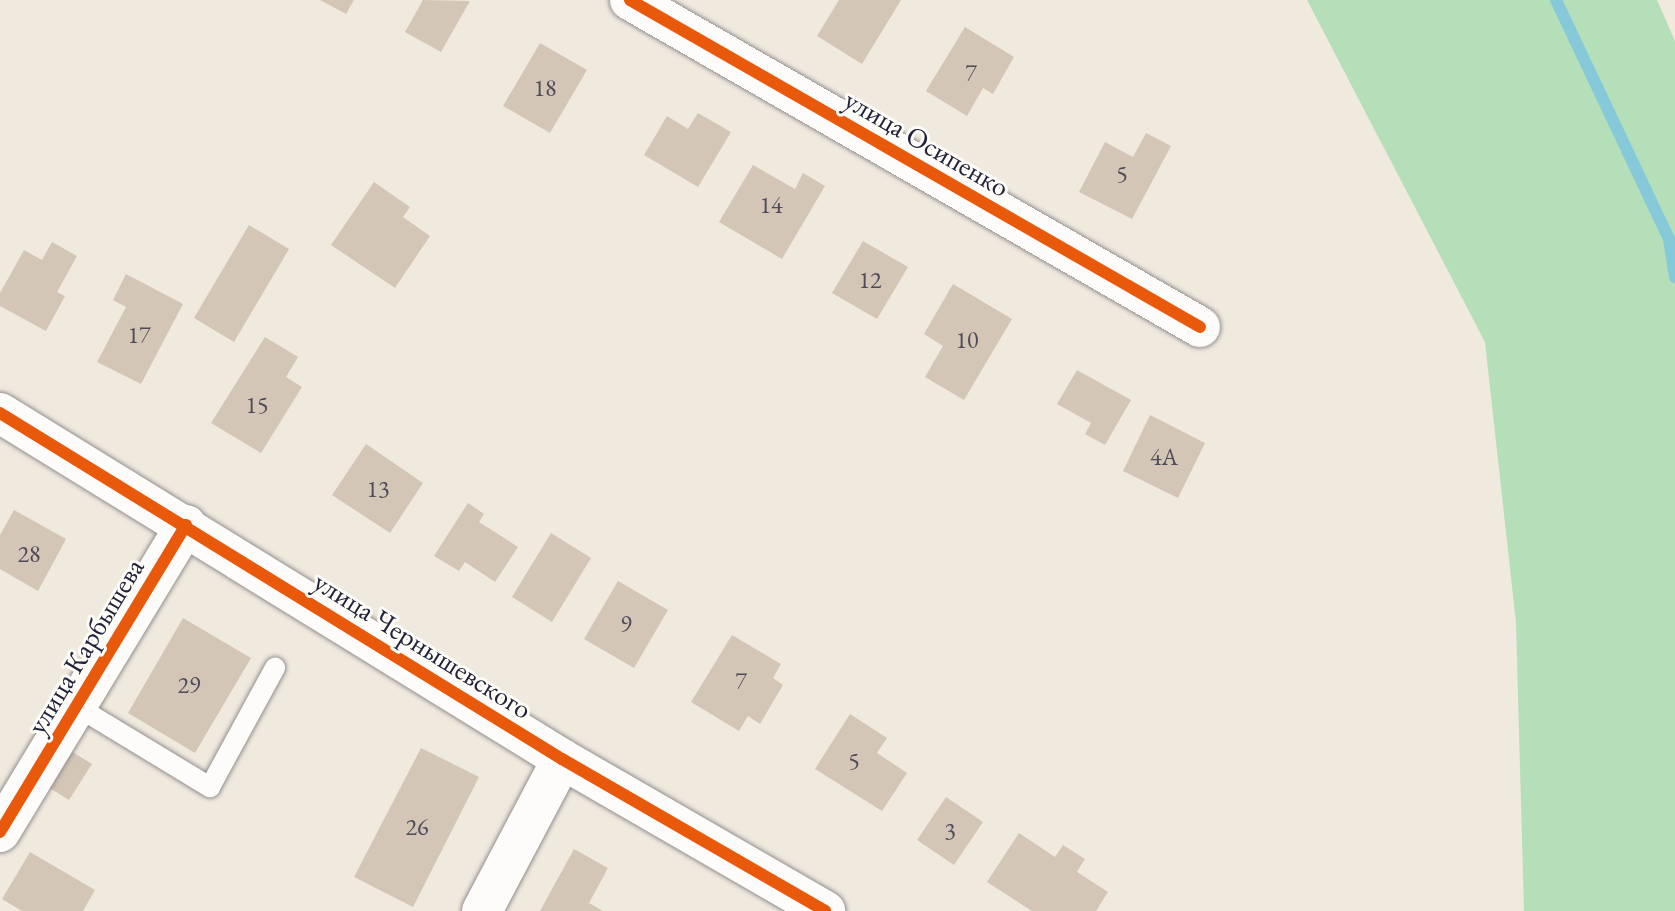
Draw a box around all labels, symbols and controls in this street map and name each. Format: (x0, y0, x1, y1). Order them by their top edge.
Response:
house number: 7 (965, 59, 977, 87)
house number: 18 (533, 74, 557, 102)
street label: улица Осипенко (839, 82, 1015, 204)
house number: 5 (1116, 160, 1128, 188)
house number: 14 (759, 191, 783, 219)
house number: 12 (858, 266, 882, 294)
house number: 17 (127, 321, 151, 349)
house number: 10 (955, 326, 979, 354)
house number: 15 (245, 391, 269, 419)
house number: 4А (1150, 443, 1178, 471)
house number: 13 (366, 475, 390, 503)
house number: 28 (17, 540, 41, 568)
street label: улица Карбышева (19, 552, 151, 740)
street label: улица Чернышевского (308, 564, 538, 726)
house number: 9 (620, 610, 632, 638)
house number: 7 (735, 667, 747, 695)
house number: 29 (177, 671, 201, 699)
house number: 5 (848, 747, 860, 775)
house number: 26 (405, 813, 429, 841)
house number: 3 (944, 817, 956, 845)

